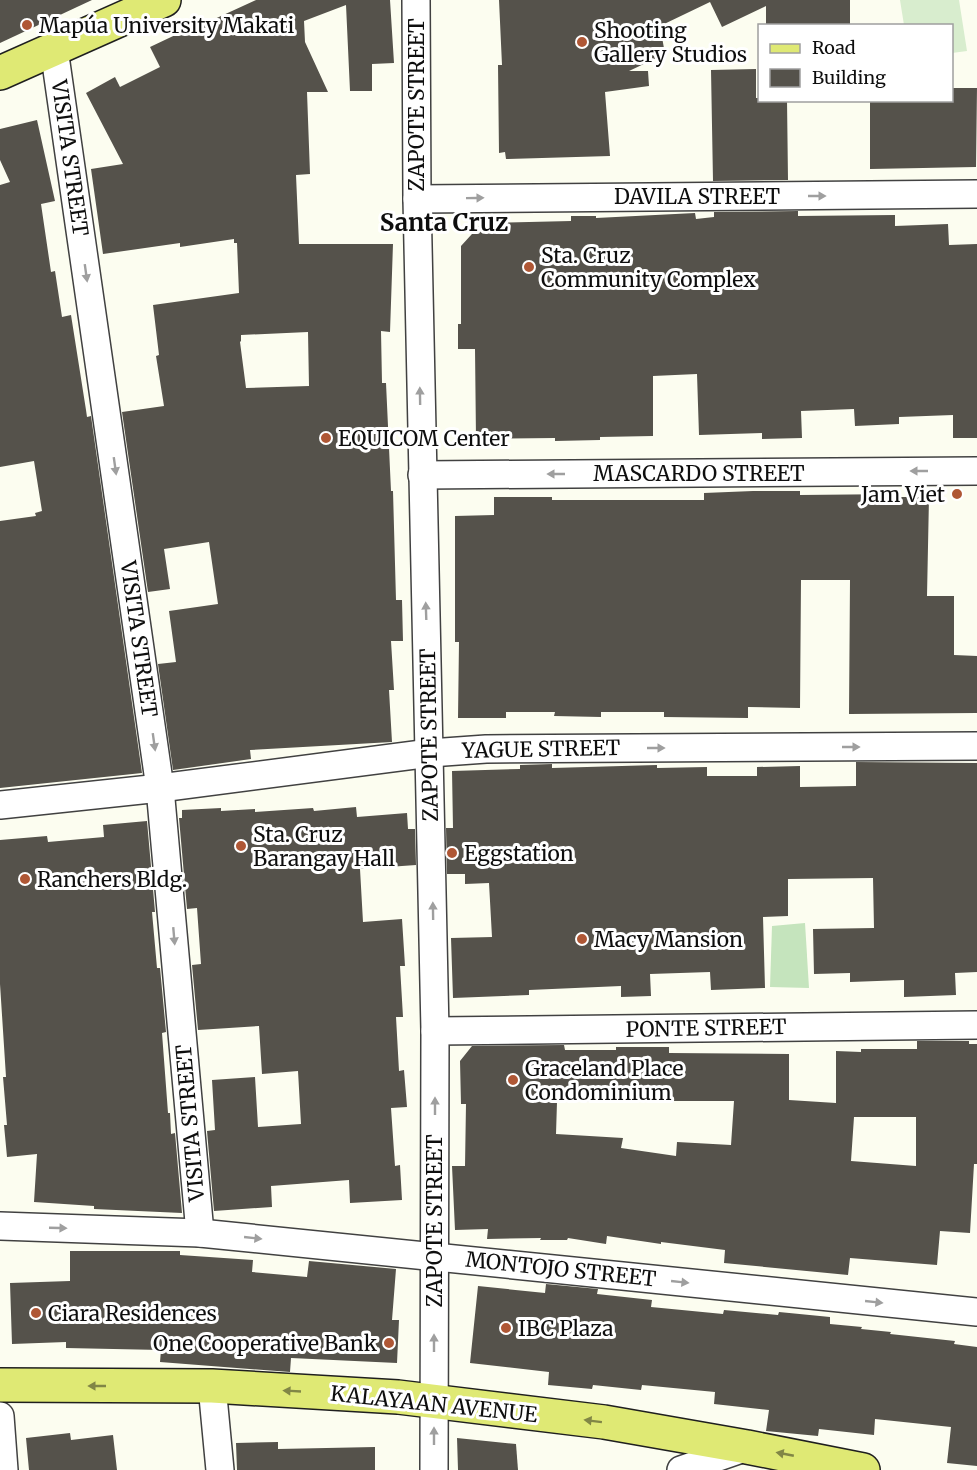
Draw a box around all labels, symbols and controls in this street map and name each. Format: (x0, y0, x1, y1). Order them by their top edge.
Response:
place label: Mapúa University Makati (39, 12, 294, 39)
place label: Shooting Gallery Studios (594, 17, 747, 68)
marker: Mapúa University Makati (20, 18, 34, 32)
street label: ZAPOTE STREET (403, 18, 430, 192)
legend (758, 24, 953, 102)
marker: Shooting Gallery Studios (575, 35, 589, 49)
text: Road (812, 36, 856, 59)
text: Building (812, 66, 886, 89)
street label: VISITA STREET (46, 77, 94, 238)
street label: DAVILA STREET (614, 183, 780, 210)
one-way arrow (808, 191, 827, 201)
one-way arrow (466, 193, 485, 203)
district label: Santa Cruz (380, 207, 508, 238)
place label: Sta. Cruz Community Complex (541, 242, 756, 293)
marker: Sta. Cruz Community Complex (522, 260, 536, 274)
one-way arrow (82, 263, 91, 282)
one-way arrow (415, 386, 425, 405)
place label: EQUICOM Center (338, 425, 510, 452)
marker: EQUICOM Center (319, 431, 333, 445)
one-way arrow (110, 456, 119, 475)
street label: MASCARDO STREET (593, 460, 805, 487)
one-way arrow (909, 466, 928, 476)
one-way arrow (546, 469, 565, 479)
place label: Jam Viet (860, 481, 945, 508)
marker: Jam Viet (950, 487, 964, 501)
street label: VISITA STREET (115, 558, 163, 719)
one-way arrow (421, 602, 430, 621)
street label: ZAPOTE STREET (414, 648, 444, 822)
one-way arrow (149, 732, 158, 751)
street label: YAGUE STREET (461, 734, 621, 764)
one-way arrow (841, 742, 860, 751)
one-way arrow (646, 743, 665, 753)
place label: Sta. Cruz Barangay Hall (253, 821, 395, 872)
marker: Sta. Cruz Barangay Hall (234, 839, 248, 853)
place label: Eggstation (464, 840, 574, 867)
marker: Eggstation (445, 846, 459, 860)
place label: Ranchers Bldg. (37, 866, 187, 893)
marker: Ranchers Bldg. (18, 872, 32, 886)
one-way arrow (428, 902, 437, 921)
one-way arrow (169, 926, 179, 945)
place label: Macy Mansion (594, 926, 743, 953)
marker: Macy Mansion (575, 932, 589, 946)
street label: PONTE STREET (625, 1013, 787, 1043)
street label: VISITA STREET (170, 1043, 210, 1204)
place label: Graceland Place Condominium (525, 1055, 684, 1106)
marker: Graceland Place Condominium (506, 1073, 520, 1087)
one-way arrow (430, 1097, 440, 1116)
street label: ZAPOTE STREET (421, 1134, 448, 1308)
one-way arrow (49, 1224, 68, 1233)
one-way arrow (244, 1233, 263, 1243)
street label: MONTOJO STREET (464, 1246, 658, 1292)
one-way arrow (671, 1277, 690, 1287)
one-way arrow (865, 1297, 884, 1307)
place label: Ciara Residences (48, 1300, 217, 1327)
marker: Ciara Residences (29, 1306, 43, 1320)
place label: IBC Plaza (518, 1315, 613, 1342)
marker: IBC Plaza (499, 1321, 513, 1335)
place label: One Cooperative Bank (153, 1330, 378, 1357)
one-way arrow (429, 1334, 439, 1353)
marker: One Cooperative Bank (382, 1336, 396, 1350)
street label: KALAYAAN AVENUE (329, 1380, 539, 1428)
one-way arrow (87, 1381, 106, 1390)
one-way arrow (282, 1386, 301, 1395)
one-way arrow (583, 1416, 602, 1425)
one-way arrow (429, 1426, 439, 1445)
one-way arrow (775, 1449, 794, 1458)

